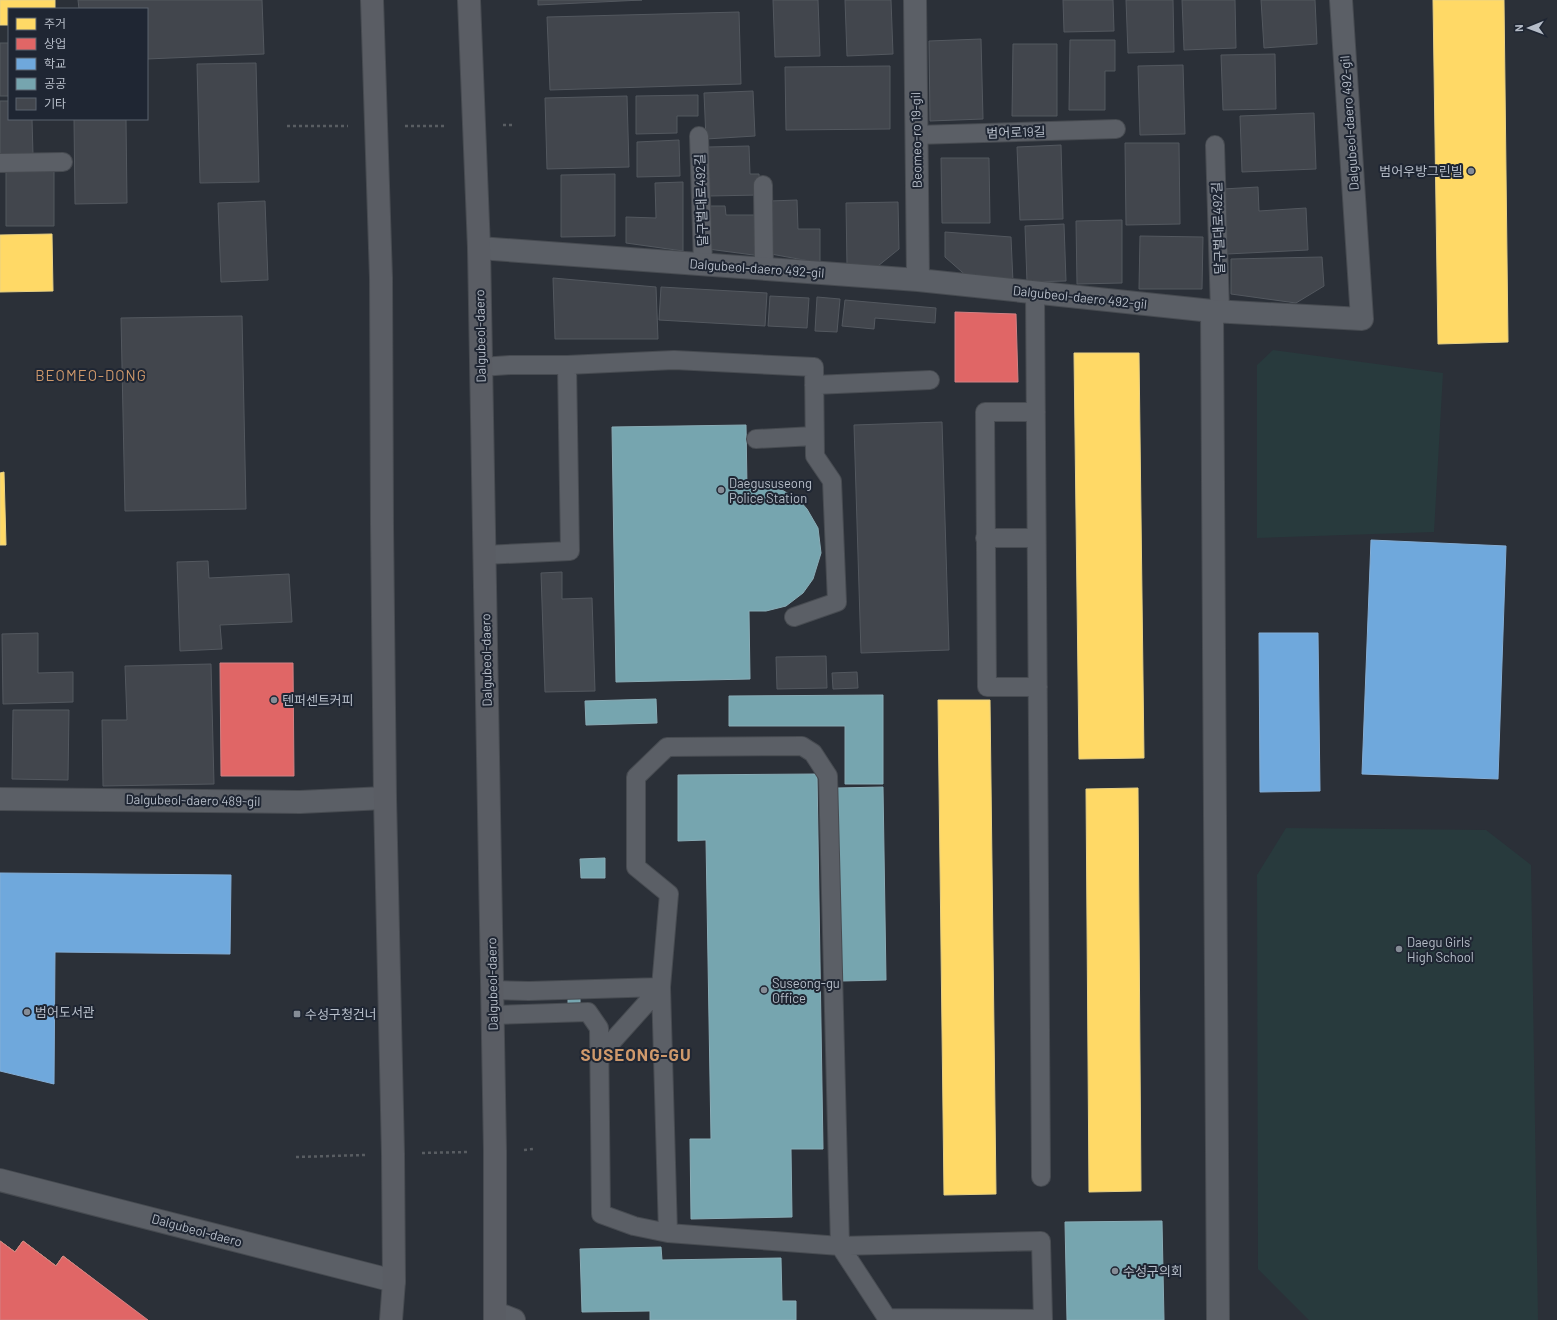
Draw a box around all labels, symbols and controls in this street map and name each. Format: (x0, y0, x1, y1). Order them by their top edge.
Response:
legend (8, 8, 148, 120)
north arrow (1509, 8, 1549, 48)
text: 주거 (44, 16, 66, 30)
text: N (1512, 24, 1525, 32)
text: 상업 (44, 36, 66, 50)
street label: Dalgubeol-daero 492-gil (1336, 55, 1362, 191)
text: 학교 (44, 56, 66, 70)
text: 공공 (44, 76, 66, 90)
street label: Beomeo-ro 19-gil (907, 92, 925, 188)
text: 기타 (44, 96, 66, 110)
street label: 범어로19길 (986, 123, 1046, 141)
street label: 달구벌대로492길 (691, 153, 711, 247)
place label: 범어우방그린빌 (1379, 163, 1463, 179)
marker: 범어우방그린빌 (1466, 166, 1476, 176)
street label: 달구벌대로492길 (1208, 181, 1228, 275)
street label: Dalgubeol-daero 492-gil (689, 255, 825, 281)
street label: Dalgubeol-daero 492-gil (1012, 282, 1148, 312)
street label: Dalgubeol-daero (471, 289, 489, 383)
district label: BEOMEO-DONG (35, 366, 147, 384)
place label: Daegususeong Police Station (729, 475, 812, 506)
marker: Daegususeong Police Station (716, 485, 726, 495)
street label: Dalgubeol-daero (477, 613, 495, 707)
place label: 텐퍼센트커피 (282, 692, 354, 708)
marker: 텐퍼센트커피 (269, 695, 279, 705)
street label: Dalgubeol-daero 489-gil (125, 791, 261, 809)
place label: Daegu Girls' High School (1407, 934, 1474, 965)
street label: Dalgubeol-daero (483, 937, 501, 1031)
marker: Daegu Girls' High School (1394, 944, 1404, 954)
place label: Suseong-gu Office (772, 975, 840, 1006)
marker: Suseong-gu Office (759, 985, 769, 995)
place label: 범어도서관 (35, 1004, 95, 1020)
place label: 수성구청건너 (305, 1006, 377, 1022)
marker: 범어도서관 (22, 1007, 32, 1017)
marker: 수성구청건너 (292, 1009, 302, 1019)
district label: SUSEONG-GU (580, 1044, 692, 1064)
street label: Dalgubeol-daero (150, 1210, 244, 1250)
place label: 수성구의회 (1123, 1263, 1183, 1279)
marker: 수성구의회 (1110, 1266, 1120, 1276)

